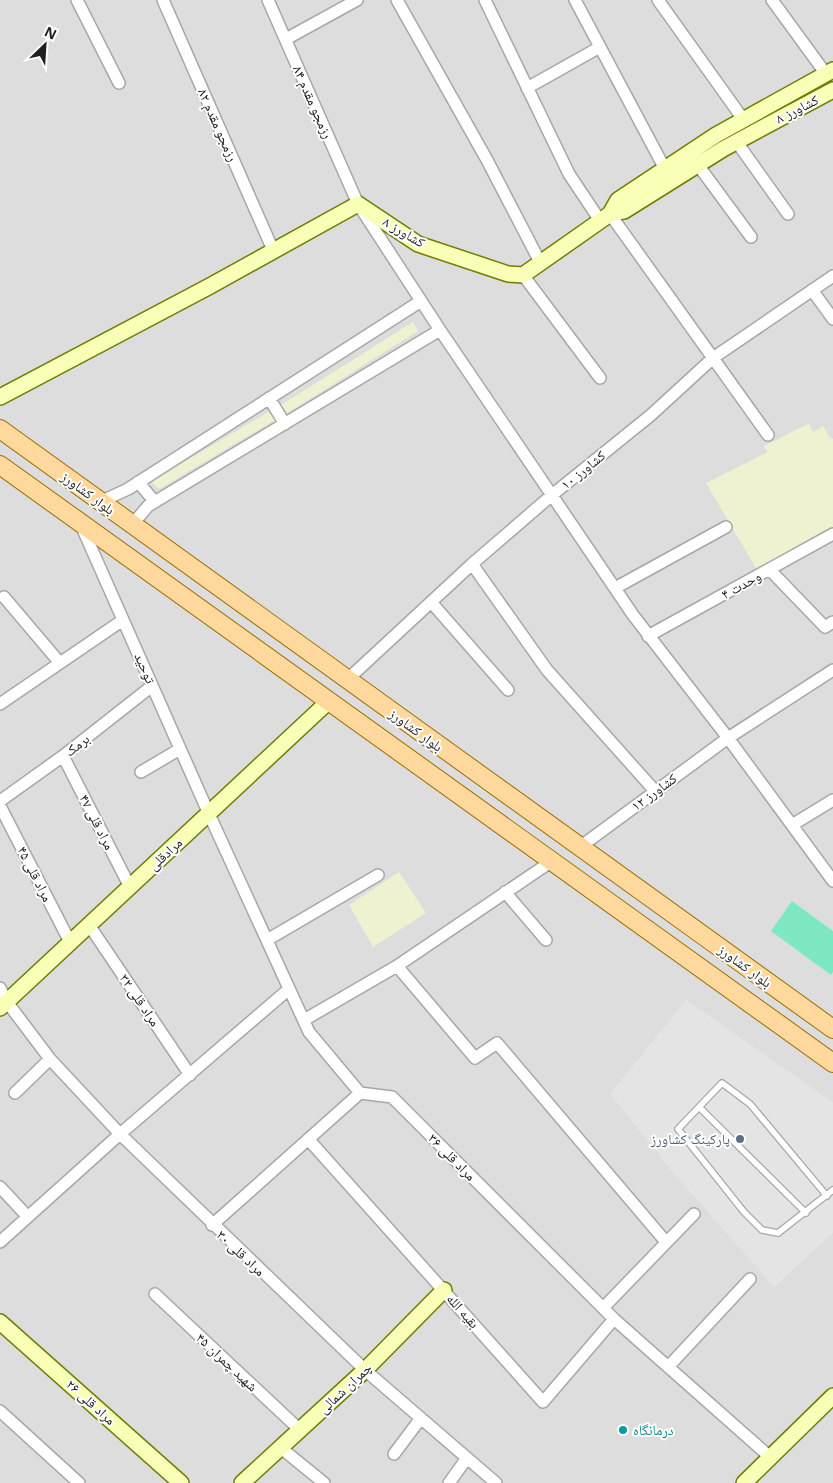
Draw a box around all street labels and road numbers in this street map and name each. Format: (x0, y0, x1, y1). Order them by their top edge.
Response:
street label: رزمجو مقدم ۸۴ (288, 62, 338, 142)
street label: رزمجو مقدم ۸۲ (193, 85, 243, 165)
street label: کشاورز ۸ (772, 90, 822, 127)
street label: کشاورز ۸ (380, 212, 429, 252)
street label: کشاورز ۱۰ (556, 446, 609, 493)
street label: بلوار کشاورز (57, 466, 119, 519)
street label: وحدت ۴ (717, 566, 764, 603)
street label: توحید (130, 649, 161, 686)
street label: بلوار کشاورز (385, 703, 447, 756)
street label: برمک (60, 729, 93, 760)
street label: کشاورز ۱۲ (627, 768, 681, 815)
street label: مراد قلی ۴۷ (75, 791, 120, 853)
street label: مرادقلی (144, 833, 186, 874)
street label: مراد قلی ۴۵ (13, 843, 58, 905)
street label: بلوار کشاورز (714, 939, 776, 992)
street label: مراد قلی ۳۲ (116, 970, 165, 1030)
street label: مراد قلی ۳۶ (424, 1129, 480, 1185)
street label: مراد قلی ۳۰ (213, 1225, 270, 1280)
street label: بقیه الله (443, 1289, 484, 1332)
street label: شهید چمران ۴۵ (192, 1328, 262, 1395)
street label: چمران شمالی (314, 1358, 376, 1417)
street label: مراد قلی ۲۶ (63, 1375, 120, 1429)

